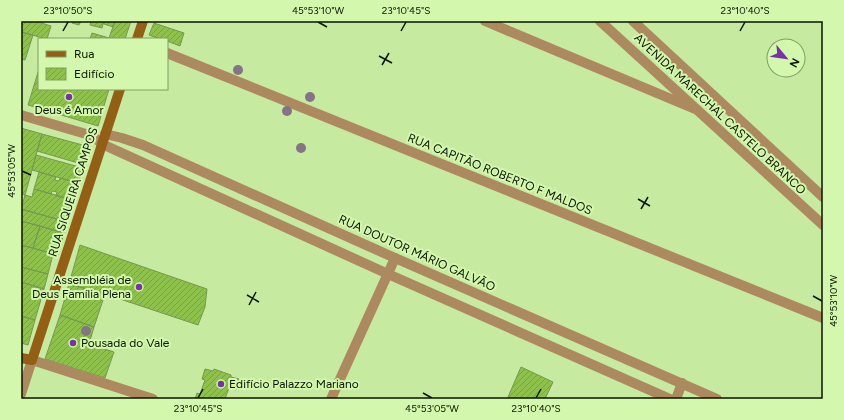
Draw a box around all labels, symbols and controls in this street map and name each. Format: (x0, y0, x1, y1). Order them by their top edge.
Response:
text: 23°10'50"S (44, 4, 92, 17)
text: 45°53'10"W (292, 4, 344, 17)
text: 23°10'45"S (382, 4, 430, 17)
text: 23°10'40"S (720, 4, 770, 17)
street label: AVENIDA MARECHAL CASTELO BRANCO (631, 31, 809, 197)
legend (38, 38, 168, 90)
north arrow (766, 38, 806, 78)
text: Rua (74, 47, 94, 61)
text: Edifício (74, 67, 114, 81)
marker: Deus é Amor (64, 92, 74, 102)
place label: Deus é Amor (35, 103, 103, 117)
street label: RUA SIQUEIRA CAMPOS (45, 126, 101, 258)
street label: RUA CAPITÃO ROBERTO F MALDOS (406, 130, 594, 218)
text: 45°53'05"W (5, 144, 18, 198)
street label: RUA DOUTOR MÁRIO GALVÃO (337, 212, 497, 294)
place label: Assembléia de Deus Família Plena (32, 273, 131, 301)
text: 45°53'10"W (827, 275, 840, 327)
marker: Assembléia de Deus Família Plena (134, 282, 144, 292)
place label: Pousada do Vale (81, 336, 170, 350)
marker: Pousada do Vale (68, 338, 78, 348)
place label: Edifício Palazzo Mariano (229, 377, 359, 391)
marker: Edifício Palazzo Mariano (216, 379, 226, 389)
text: 23°10'45"S (174, 402, 222, 415)
text: 45°53'05"W (405, 402, 459, 415)
text: 23°10'40"S (511, 402, 561, 415)

